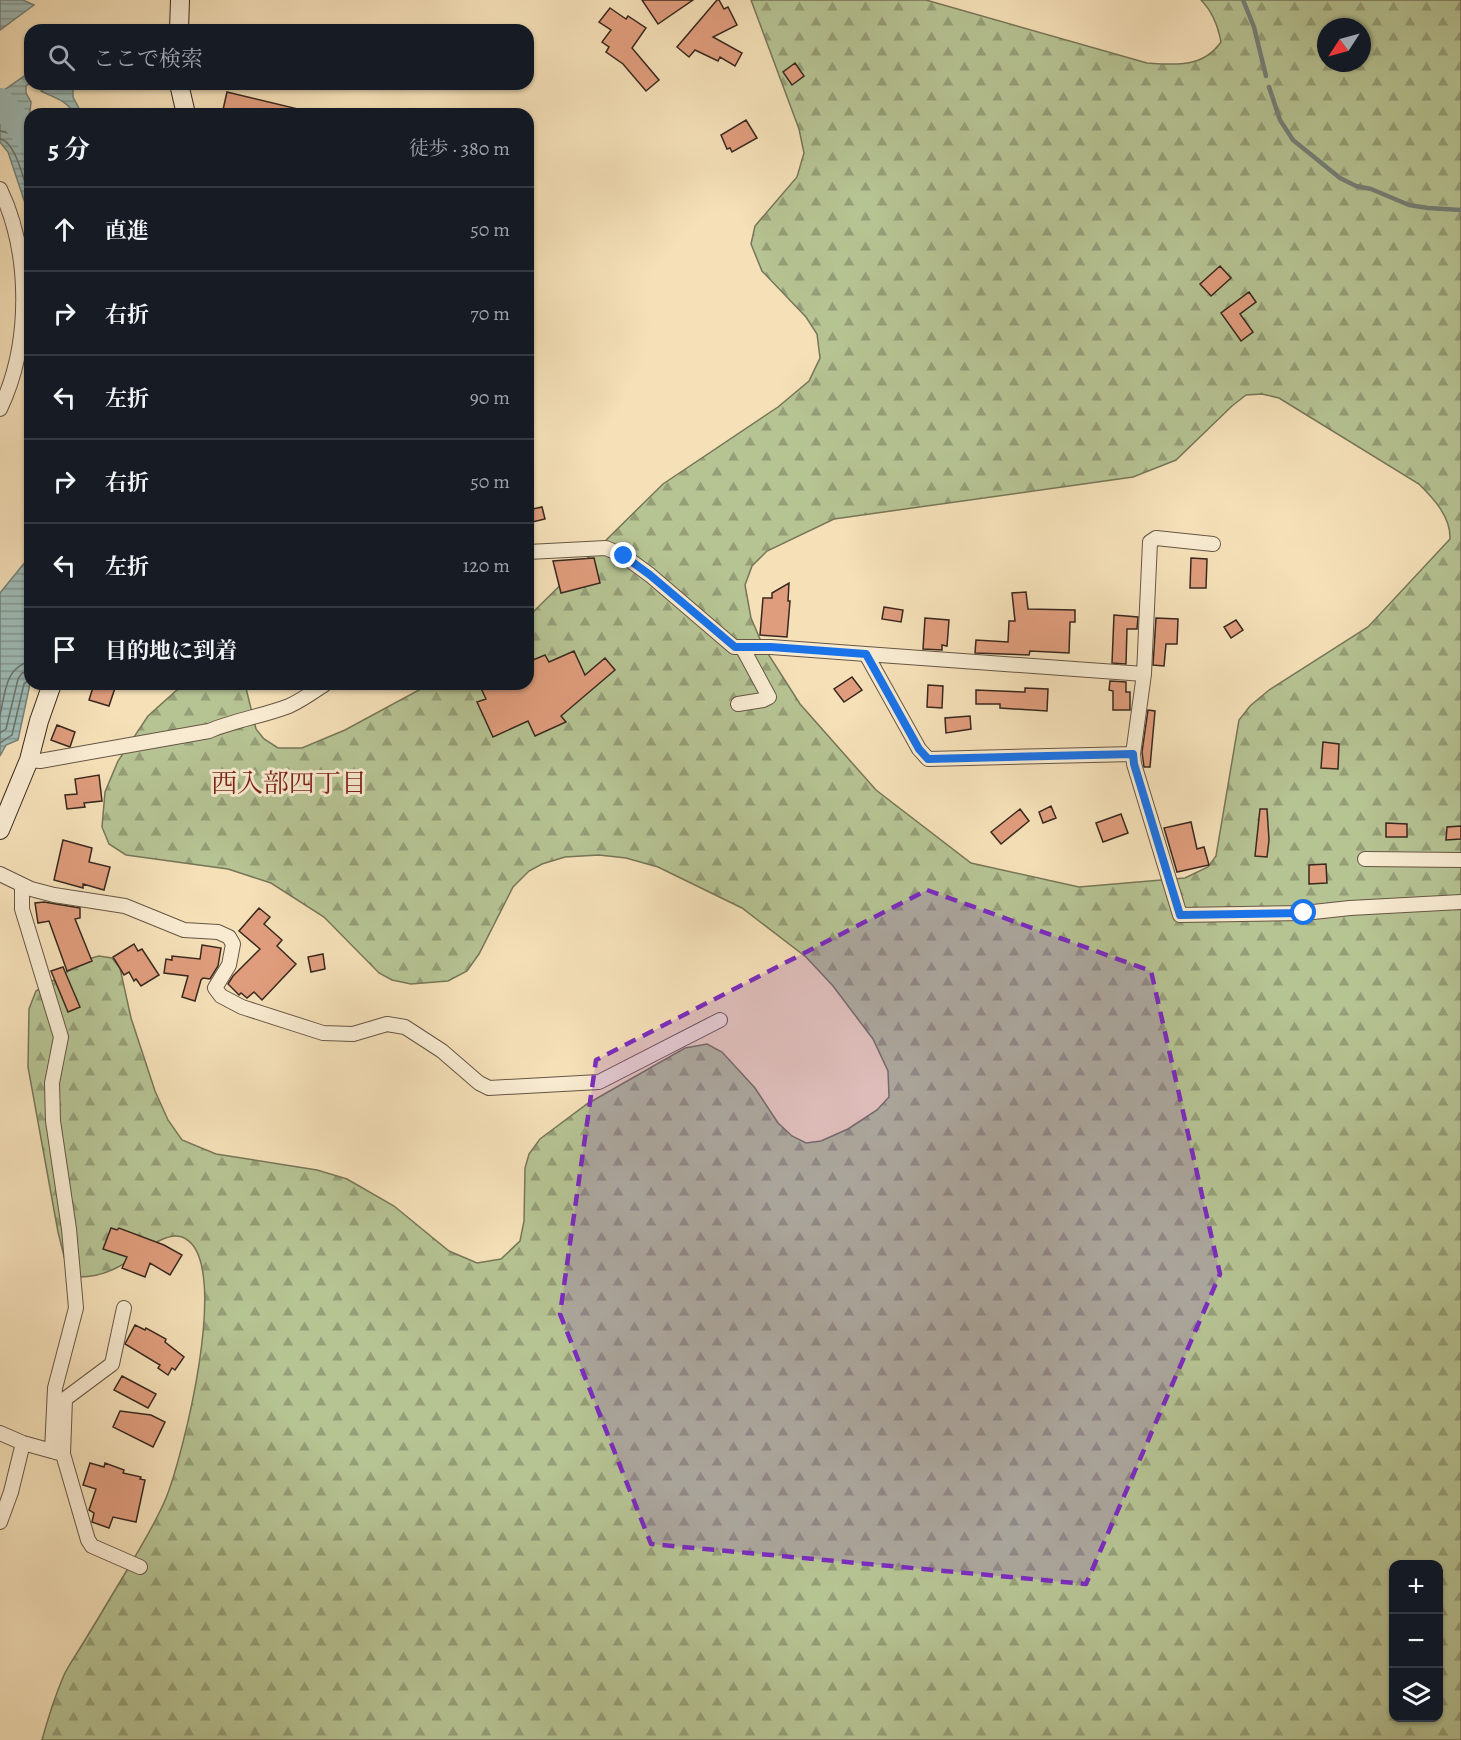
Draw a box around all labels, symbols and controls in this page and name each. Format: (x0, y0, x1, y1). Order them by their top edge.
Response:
north arrow (1317, 18, 1371, 72)
search box (24, 24, 534, 90)
icon: search (45, 41, 78, 74)
text: ここで検索 (93, 44, 203, 74)
text: 5 分 (48, 132, 90, 167)
text: 徒歩 · 380 m (409, 135, 510, 162)
icon: ahead (48, 213, 81, 246)
text: 直進 (105, 216, 149, 246)
text: 50 m (470, 216, 510, 243)
icon: right (48, 297, 81, 330)
text: 右折 (105, 300, 149, 330)
text: 70 m (470, 300, 510, 327)
icon: left (48, 381, 81, 414)
text: 左折 (105, 384, 149, 414)
text: 90 m (470, 384, 510, 411)
icon: right (48, 465, 81, 498)
text: 右折 (105, 468, 149, 498)
text: 50 m (470, 468, 510, 495)
route end (610, 542, 636, 568)
icon: left (48, 549, 81, 582)
text: 左折 (105, 552, 149, 582)
text: 120 m (462, 552, 510, 579)
icon: arrive (48, 633, 81, 666)
text: 目的地に到着 (105, 636, 237, 666)
district label: 西入部四丁目 (211, 766, 367, 801)
route start (1290, 899, 1316, 925)
map controls (1389, 1560, 1443, 1722)
button: + (1389, 1560, 1443, 1614)
button: − (1389, 1614, 1443, 1668)
button: layers (1389, 1668, 1443, 1722)

